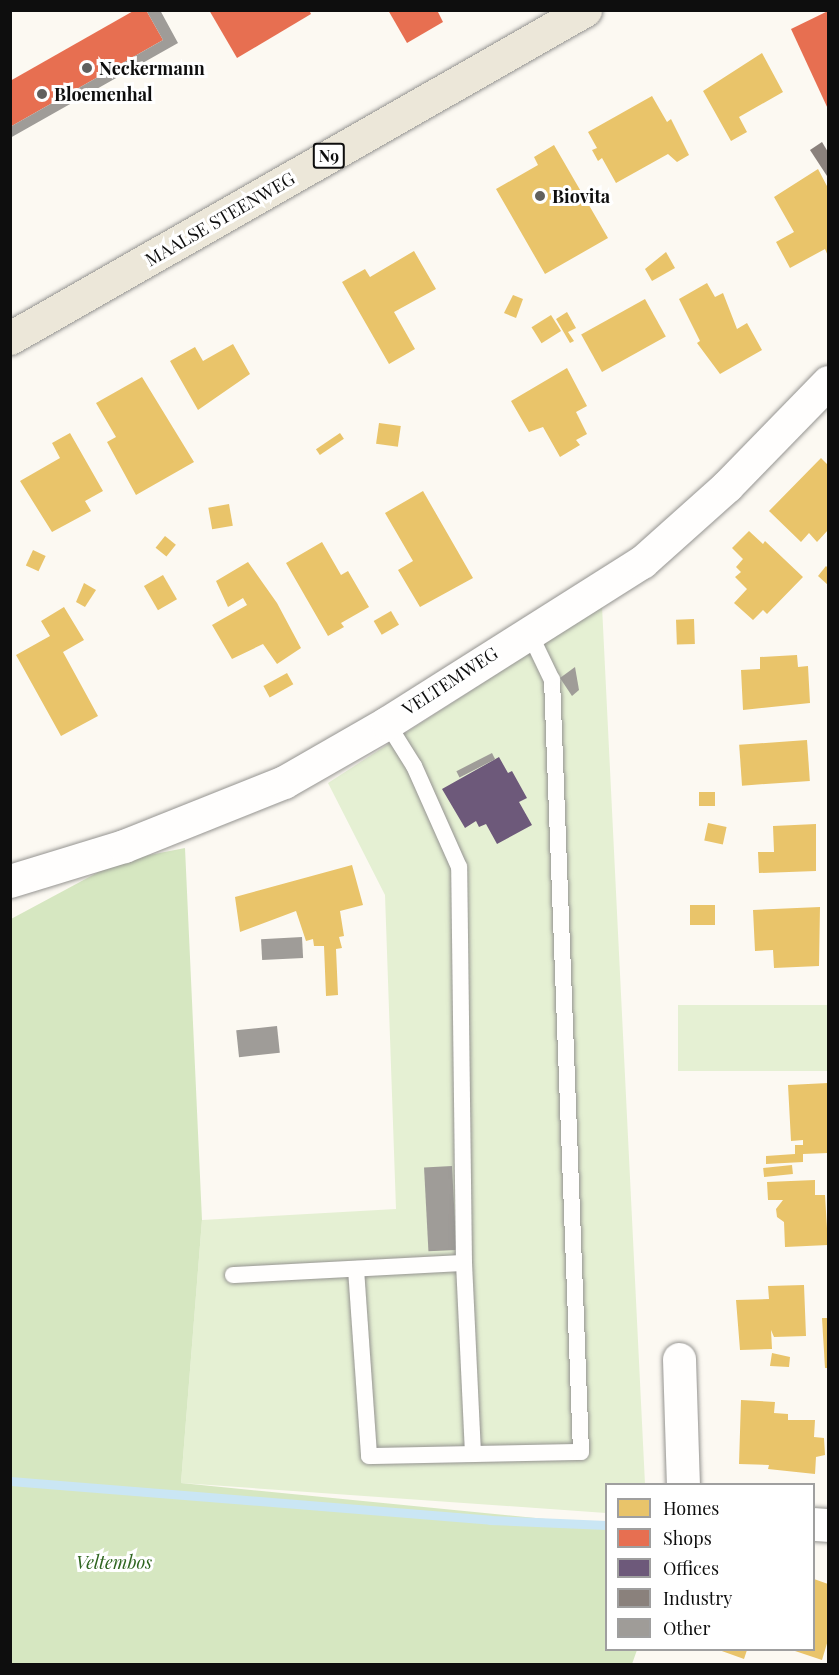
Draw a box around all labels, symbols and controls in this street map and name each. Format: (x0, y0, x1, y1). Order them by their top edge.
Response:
place label: Neckermann (99, 57, 205, 79)
marker: Neckermann (80, 61, 94, 75)
place label: Bloemenhal (54, 83, 153, 105)
marker: Bloemenhal (35, 87, 49, 101)
road number: N9 (312, 143, 346, 169)
street label: MAALSE STEENWEG (141, 167, 299, 271)
place label: Biovita (552, 185, 610, 207)
marker: Biovita (533, 189, 547, 203)
street label: VELTEMWEG (398, 642, 502, 720)
legend (605, 1483, 815, 1651)
text: Homes (663, 1496, 719, 1520)
text: Shops (663, 1526, 712, 1550)
park label: Veltembos (76, 1551, 152, 1573)
text: Offices (663, 1556, 719, 1580)
text: Industry (663, 1586, 732, 1610)
text: Other (663, 1616, 710, 1640)

